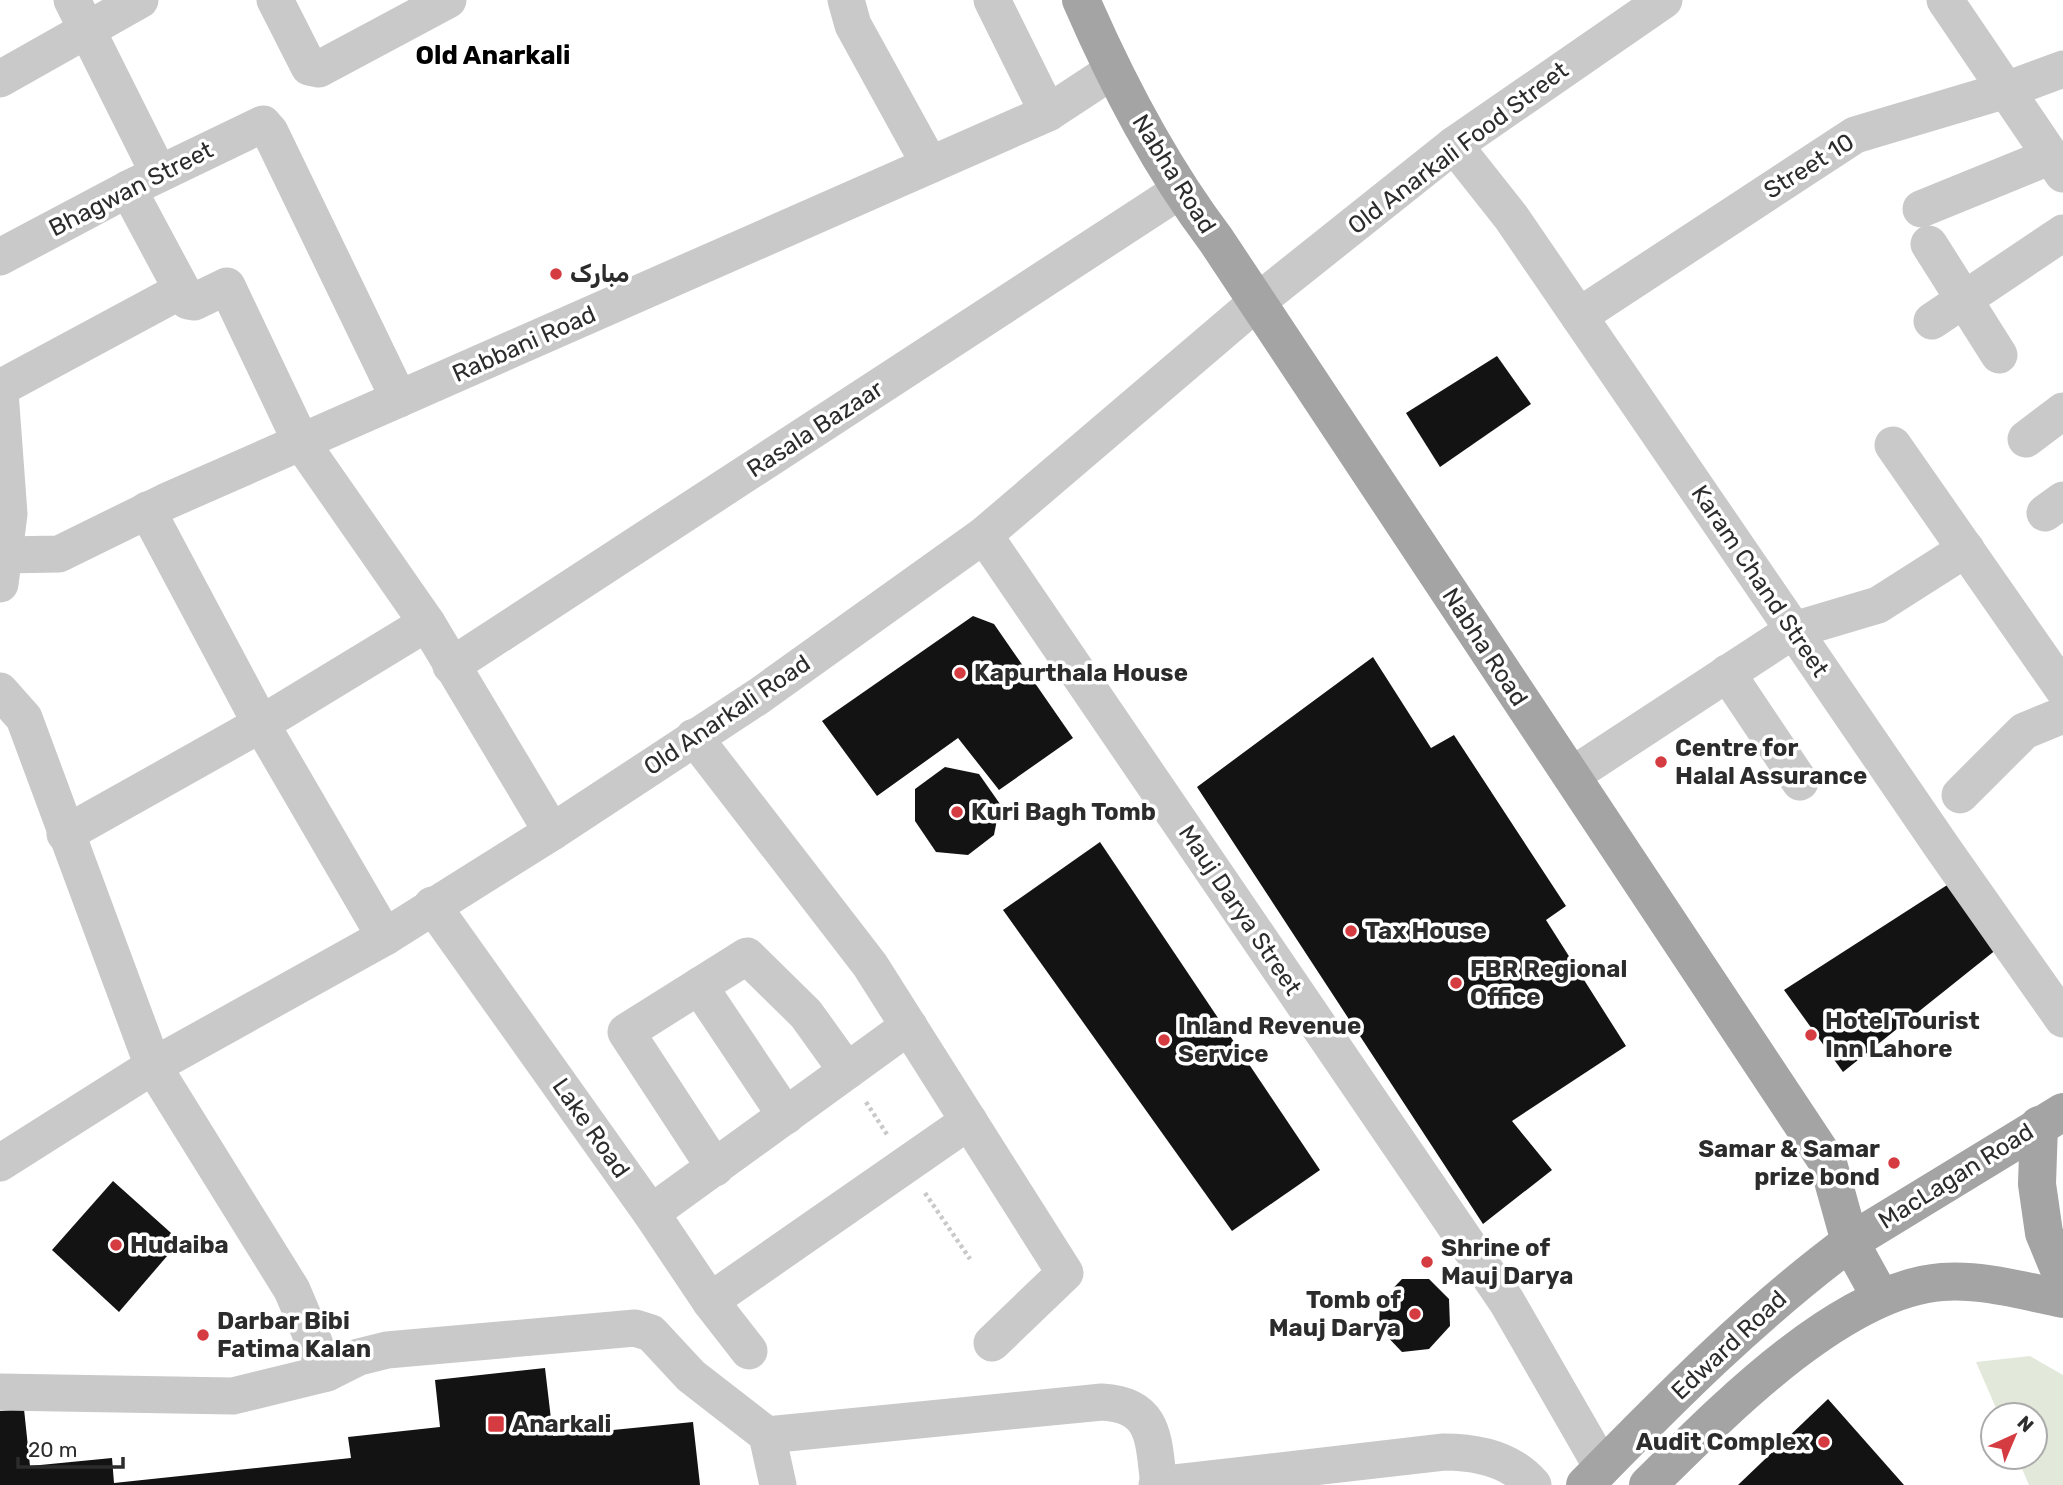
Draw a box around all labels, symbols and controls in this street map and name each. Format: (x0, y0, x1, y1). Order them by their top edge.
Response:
district label: Old Anarkali (416, 40, 570, 71)
street label: Old Anarkali Food Street (1342, 56, 1574, 240)
street label: Nabha Road (1126, 109, 1222, 239)
street label: Street 10 (1759, 127, 1859, 205)
street label: Bhagwan Street (44, 136, 218, 242)
place label: مبارک (570, 260, 630, 288)
marker: مبارک (548, 266, 564, 282)
street label: Rabbani Road (448, 300, 600, 388)
street label: Rasala Bazaar (742, 375, 888, 483)
street label: Karam Chand Street (1686, 480, 1834, 682)
street label: Nabha Road (1437, 583, 1533, 711)
street label: Old Anarkali Road (639, 649, 815, 781)
place label: Kapurthala House (974, 659, 1188, 687)
marker: Kapurthala House (952, 665, 968, 681)
place label: Centre for Halal Assurance (1675, 734, 1867, 790)
marker: Centre for Halal Assurance (1653, 754, 1669, 770)
place label: Kuri Bagh Tomb (971, 798, 1156, 826)
marker: Kuri Bagh Tomb (949, 804, 965, 820)
street label: Mauj Darya Street (1173, 820, 1307, 1000)
place label: Tax House (1365, 917, 1487, 945)
marker: Tax House (1343, 923, 1359, 939)
place label: FBR Regional Office (1470, 955, 1627, 1011)
marker: FBR Regional Office (1448, 975, 1464, 991)
place label: Hotel Tourist Inn Lahore (1825, 1007, 1980, 1063)
place label: Inland Revenue Service (1178, 1012, 1361, 1068)
marker: Hotel Tourist Inn Lahore (1803, 1027, 1819, 1043)
marker: Inland Revenue Service (1156, 1032, 1172, 1048)
street label: Lake Road (547, 1073, 635, 1183)
street label: MacLagan Road (1873, 1117, 2039, 1235)
place label: Samar & Samar prize bond (1698, 1135, 1880, 1191)
marker: Samar & Samar prize bond (1886, 1155, 1902, 1171)
place label: Hudaiba (130, 1231, 229, 1259)
place label: Shrine of Mauj Darya (1441, 1234, 1573, 1290)
marker: Hudaiba (108, 1237, 124, 1253)
marker: Shrine of Mauj Darya (1419, 1254, 1435, 1270)
street label: Edward Road (1666, 1285, 1792, 1405)
place label: Tomb of Mauj Darya (1269, 1286, 1401, 1342)
marker: Tomb of Mauj Darya (1407, 1306, 1423, 1322)
place label: Darbar Bibi Fatima Kalan (217, 1307, 371, 1363)
marker: Darbar Bibi Fatima Kalan (195, 1327, 211, 1343)
north arrow (1979, 1401, 2049, 1471)
place label: Anarkali (512, 1410, 611, 1438)
text: N (2013, 1411, 2038, 1437)
marker: Anarkali (486, 1414, 506, 1434)
scale bar (18, 1426, 122, 1470)
place label: Audit Complex (1636, 1428, 1810, 1456)
marker: Audit Complex (1816, 1434, 1832, 1450)
text: 20 m (28, 1437, 77, 1462)

